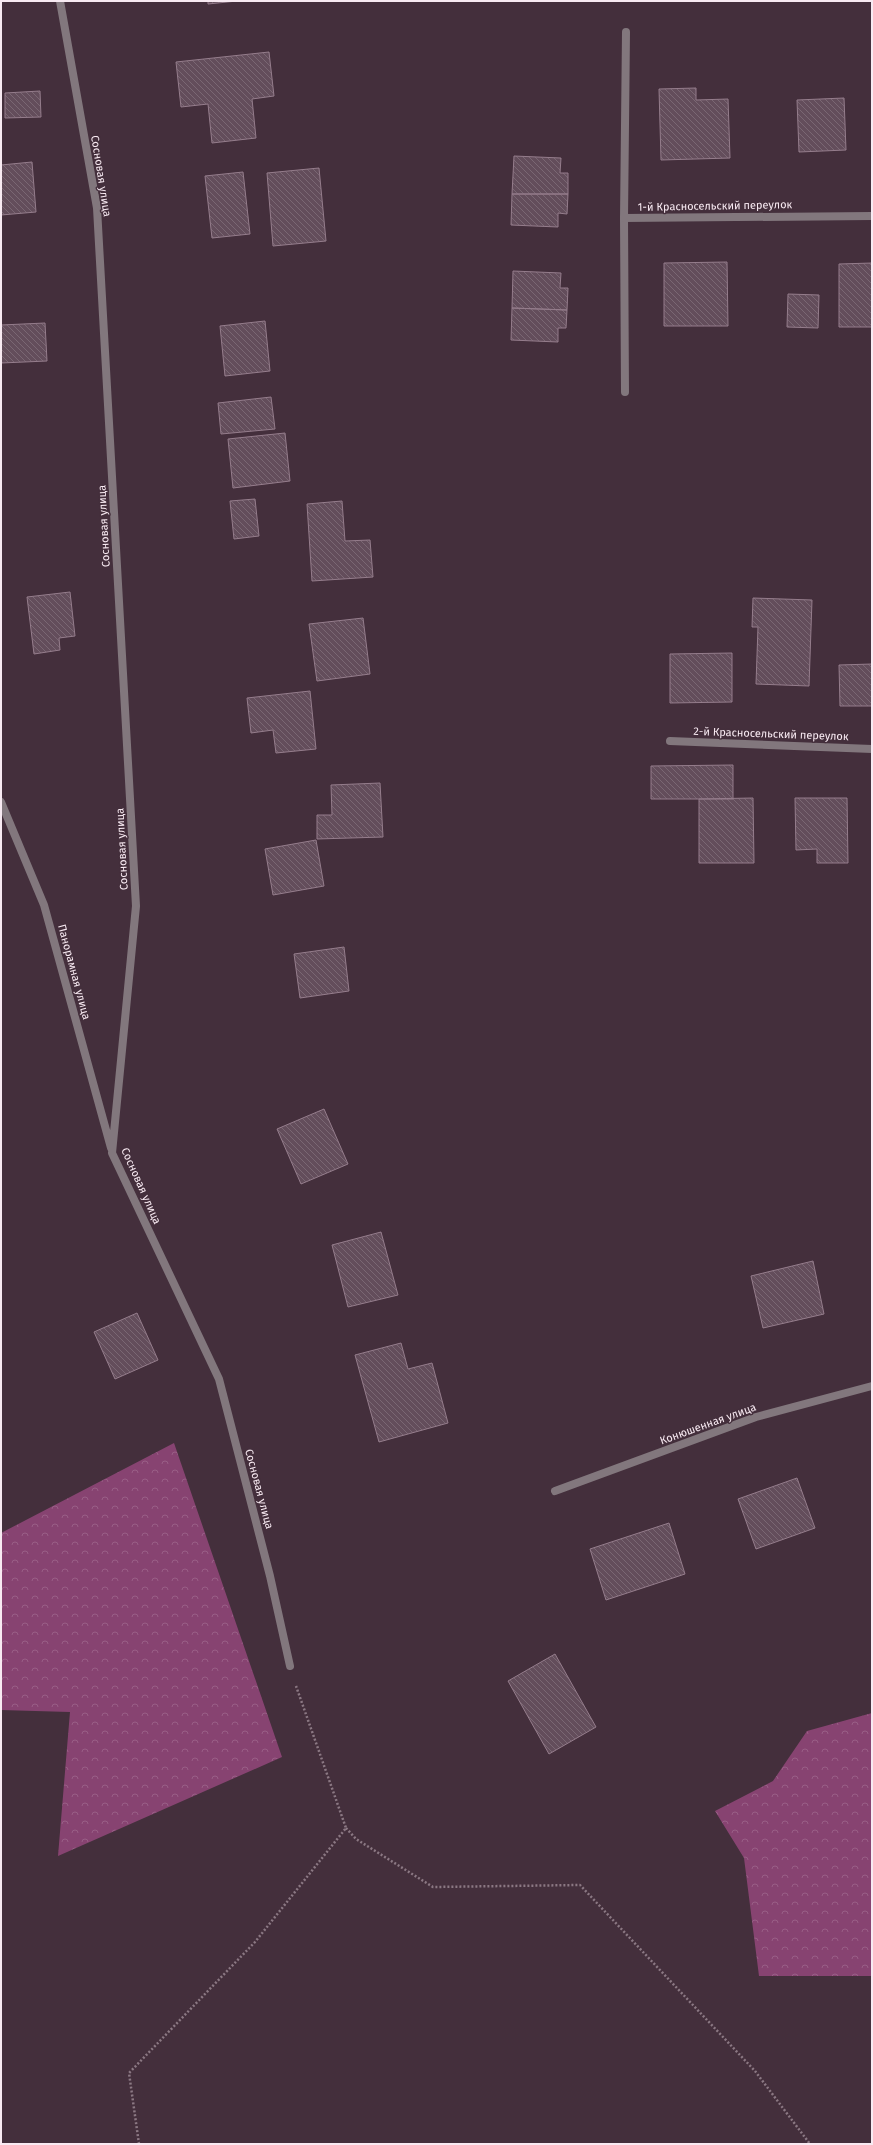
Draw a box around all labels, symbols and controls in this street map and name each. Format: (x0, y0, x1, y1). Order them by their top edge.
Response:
street label: Сосновая улица (88, 134, 114, 218)
street label: 1-й Красносельский переулок (638, 198, 793, 214)
street label: Сосновая улица (95, 485, 113, 567)
street label: 2-й Красносельский переулок (693, 725, 849, 743)
street label: Сосновая улица (113, 808, 131, 890)
street label: Панорамная улица (55, 923, 93, 1021)
street label: Сосновая улица (118, 1146, 164, 1226)
street label: Конюшенная улица (658, 1401, 758, 1447)
street label: Сосновая улица (242, 1448, 276, 1530)

